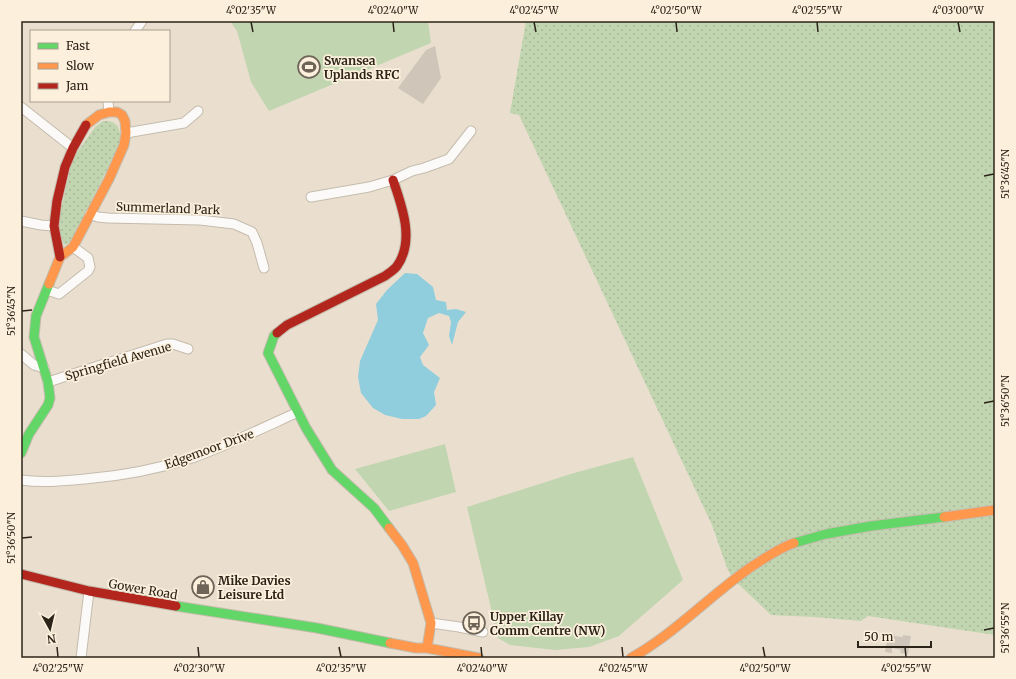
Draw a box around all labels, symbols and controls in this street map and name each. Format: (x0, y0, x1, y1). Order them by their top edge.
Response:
text: 4°02'35"W (226, 4, 277, 17)
text: 4°02'40"W (368, 4, 419, 17)
text: 4°02'45"W (509, 4, 560, 17)
text: 4°02'50"W (650, 4, 703, 17)
text: 4°02'55"W (792, 4, 843, 17)
text: 4°03'00"W (932, 4, 985, 17)
legend (30, 30, 170, 102)
text: Fast (66, 38, 90, 53)
place label: Swansea Uplands RFC (324, 53, 399, 82)
sports icon: Swansea Uplands RFC (296, 54, 322, 80)
text: Slow (66, 58, 95, 73)
text: Jam (65, 78, 89, 93)
text: 51°36'45"N (999, 149, 1012, 199)
street label: Summerland Park (116, 199, 221, 217)
text: 51°36'45"N (5, 286, 18, 336)
street label: Springfield Avenue (63, 339, 173, 383)
text: 51°36'50"N (999, 375, 1012, 427)
street label: Edgemoor Drive (162, 426, 256, 472)
text: 51°36'50"N (5, 512, 18, 564)
place label: Mike Davies Leisure Ltd (218, 573, 291, 602)
shop icon: Mike Davies Leisure Ltd (190, 574, 216, 600)
street label: Gower Road (107, 576, 179, 602)
text: 51°36'55"N (999, 602, 1012, 653)
north arrow (30, 609, 70, 649)
place label: Upper Killay Comm Centre (NW) (490, 609, 605, 638)
bus stop icon: Upper Killay Comm Centre (NW) (461, 610, 487, 636)
scale bar (858, 623, 931, 649)
text: 50 m (864, 629, 893, 644)
text: N (46, 631, 57, 646)
text: 4°02'25"W (33, 662, 84, 675)
text: 4°02'30"W (173, 662, 226, 675)
text: 4°02'35"W (316, 662, 367, 675)
text: 4°02'40"W (457, 662, 508, 675)
text: 4°02'45"W (598, 662, 649, 675)
text: 4°02'50"W (739, 662, 792, 675)
text: 4°02'55"W (881, 662, 932, 675)

